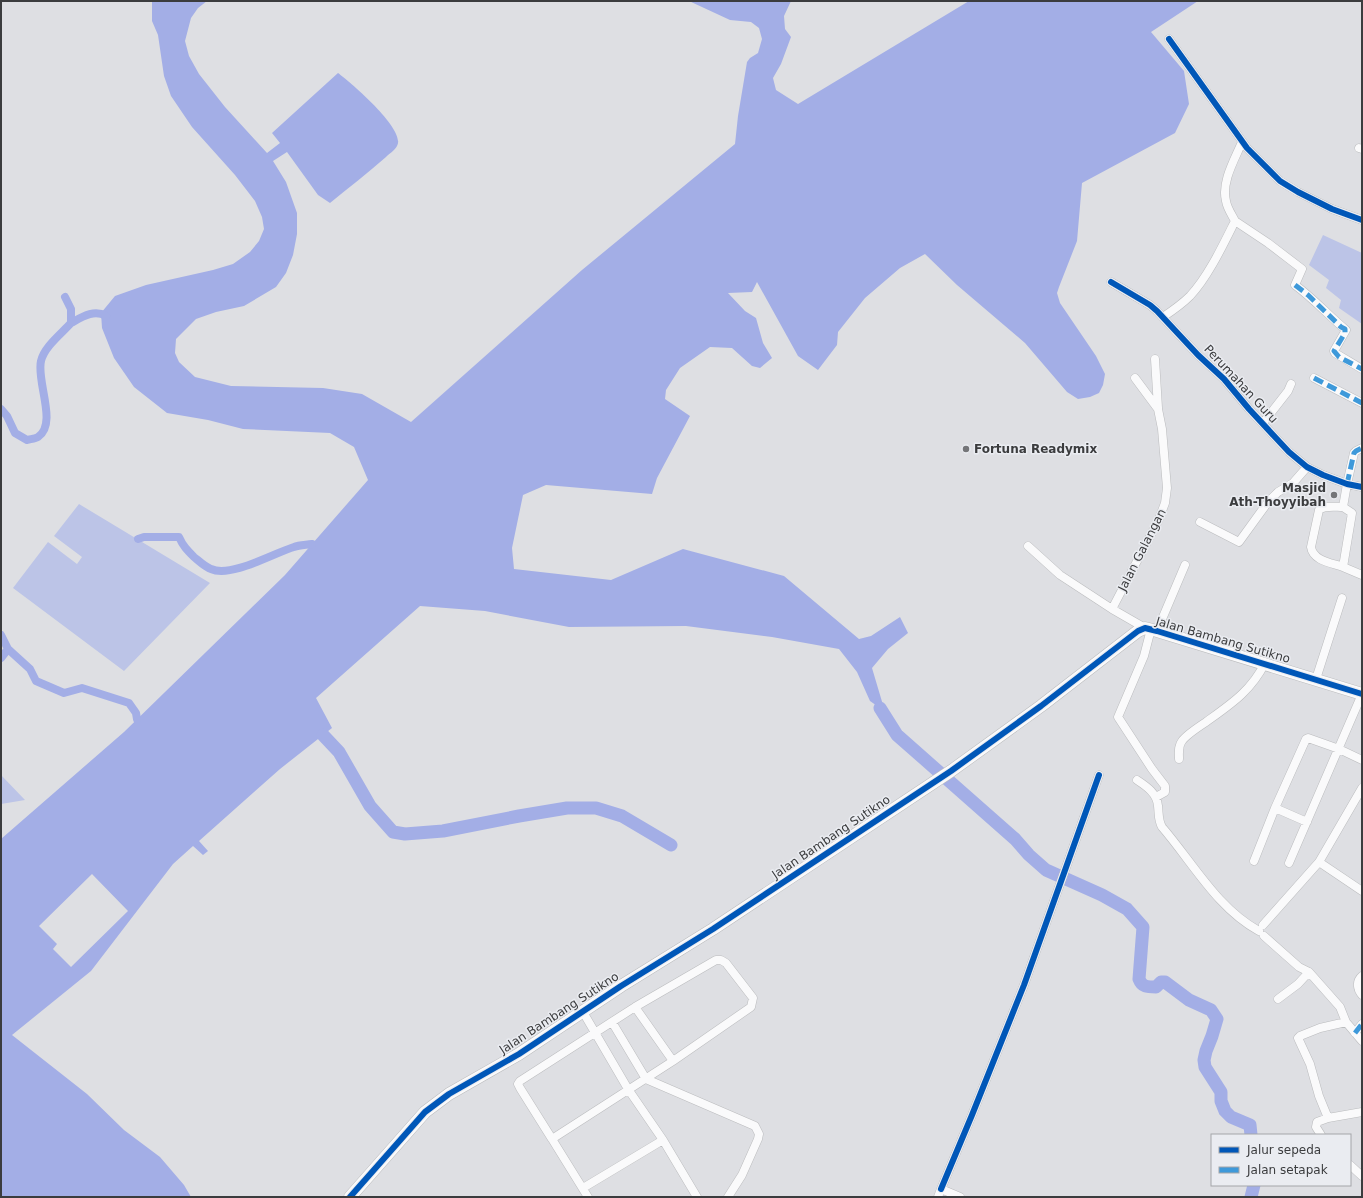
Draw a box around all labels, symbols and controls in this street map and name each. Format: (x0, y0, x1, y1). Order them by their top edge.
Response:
street label: Perumahan Guru (1201, 342, 1281, 426)
place label: Fortuna Readymix (974, 442, 1097, 456)
marker: Fortuna Readymix (961, 444, 971, 454)
place label: Masjid Ath-Thoyyibah (1229, 481, 1326, 509)
marker: Masjid Ath-Thoyyibah (1329, 490, 1339, 500)
street label: Jalan Galangan (1115, 506, 1169, 594)
street label: Jalan Bambang Sutikno (1153, 614, 1292, 666)
street label: Jalan Bambang Sutikno (768, 792, 893, 882)
street label: Jalan Bambang Sutikno (496, 969, 621, 1057)
legend (1211, 1134, 1351, 1186)
text: Jalur sepeda (1246, 1143, 1321, 1157)
text: Jalan setapak (1246, 1163, 1328, 1177)

